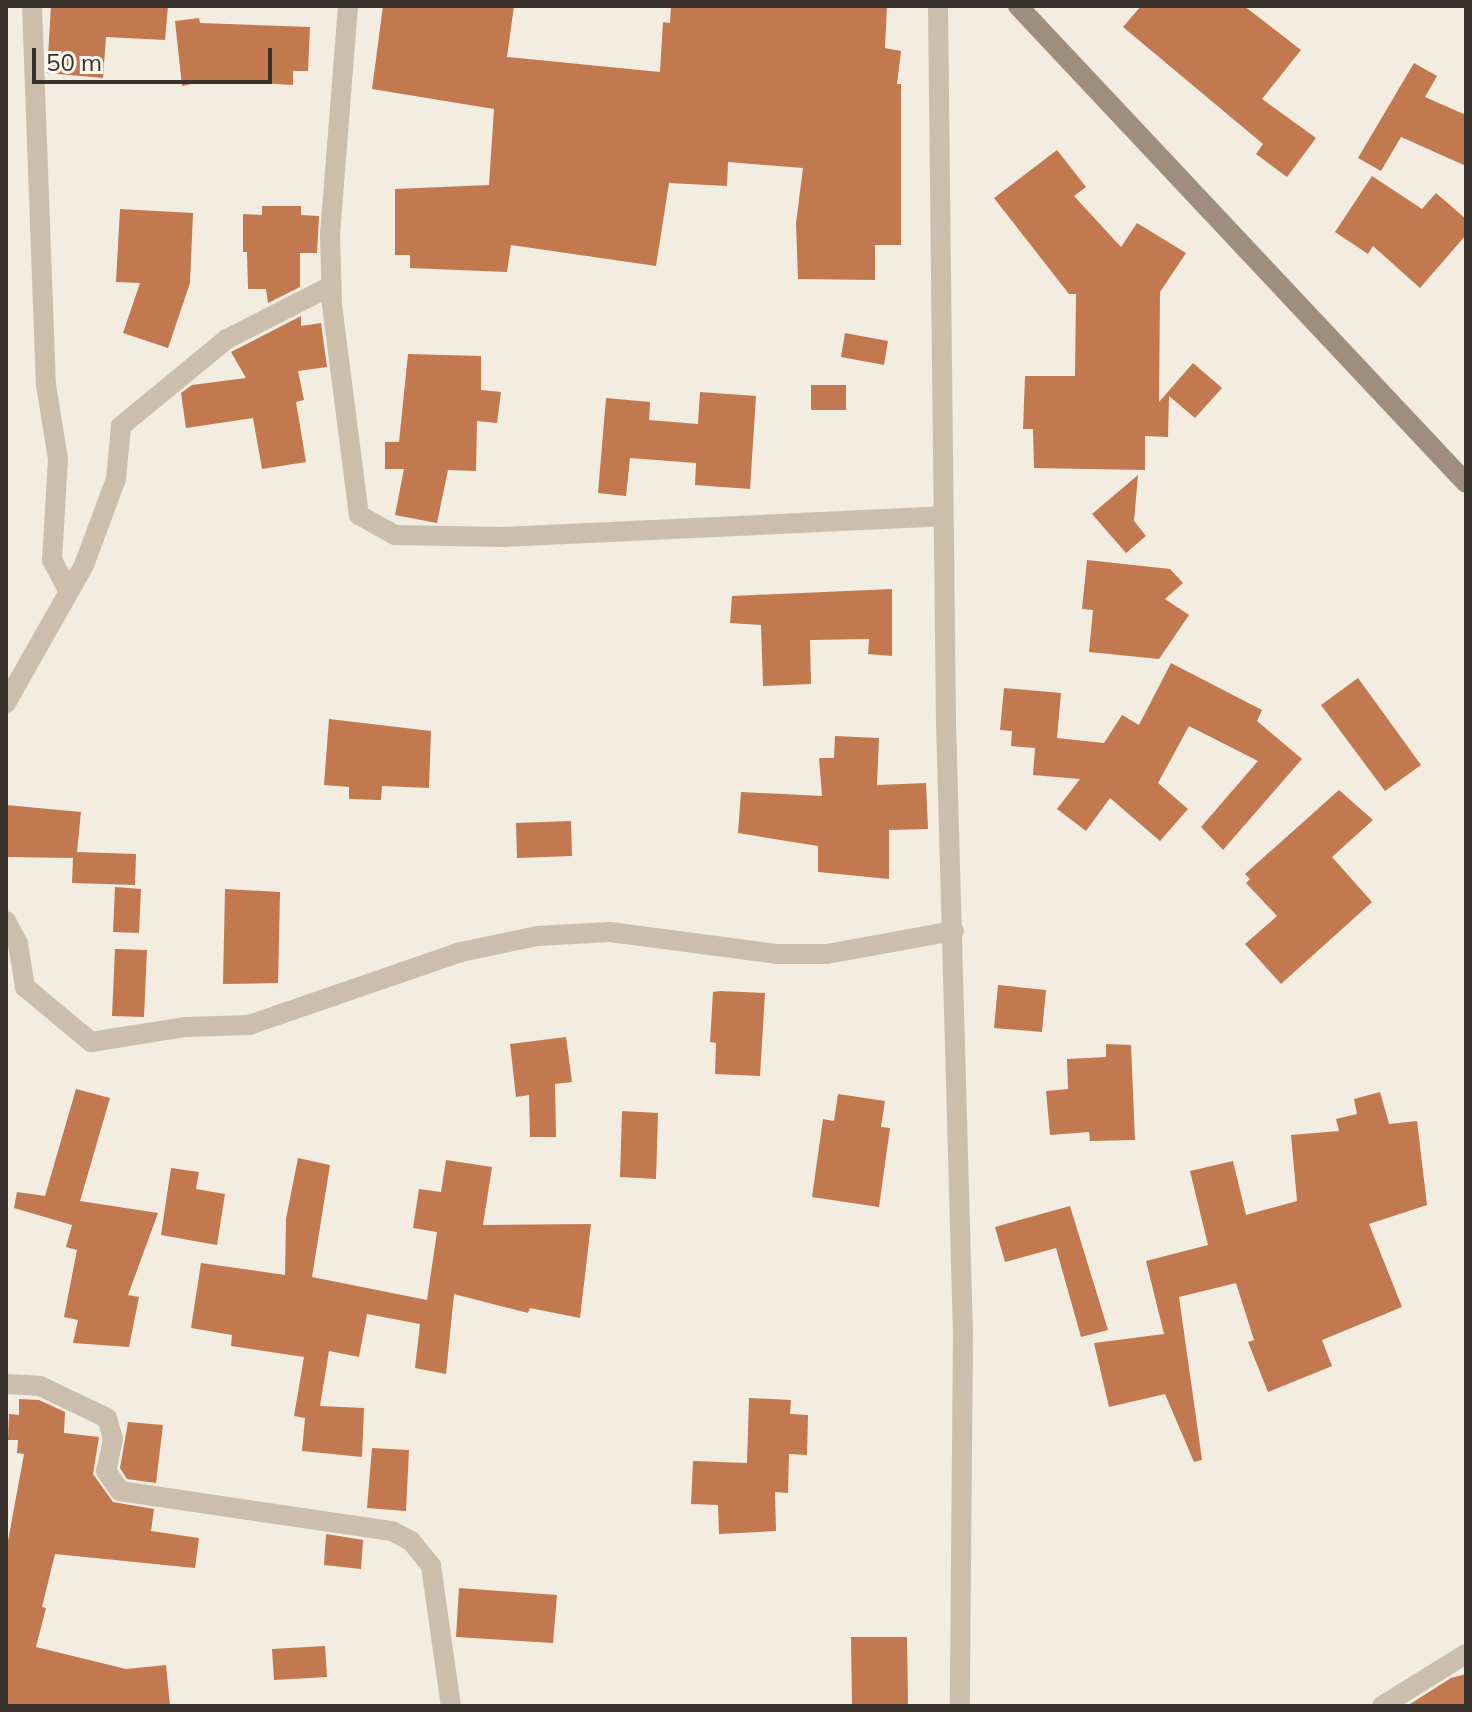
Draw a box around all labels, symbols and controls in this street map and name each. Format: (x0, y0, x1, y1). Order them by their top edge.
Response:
scale bar (36, 32, 276, 82)
text: 50 m (46, 47, 102, 77)

